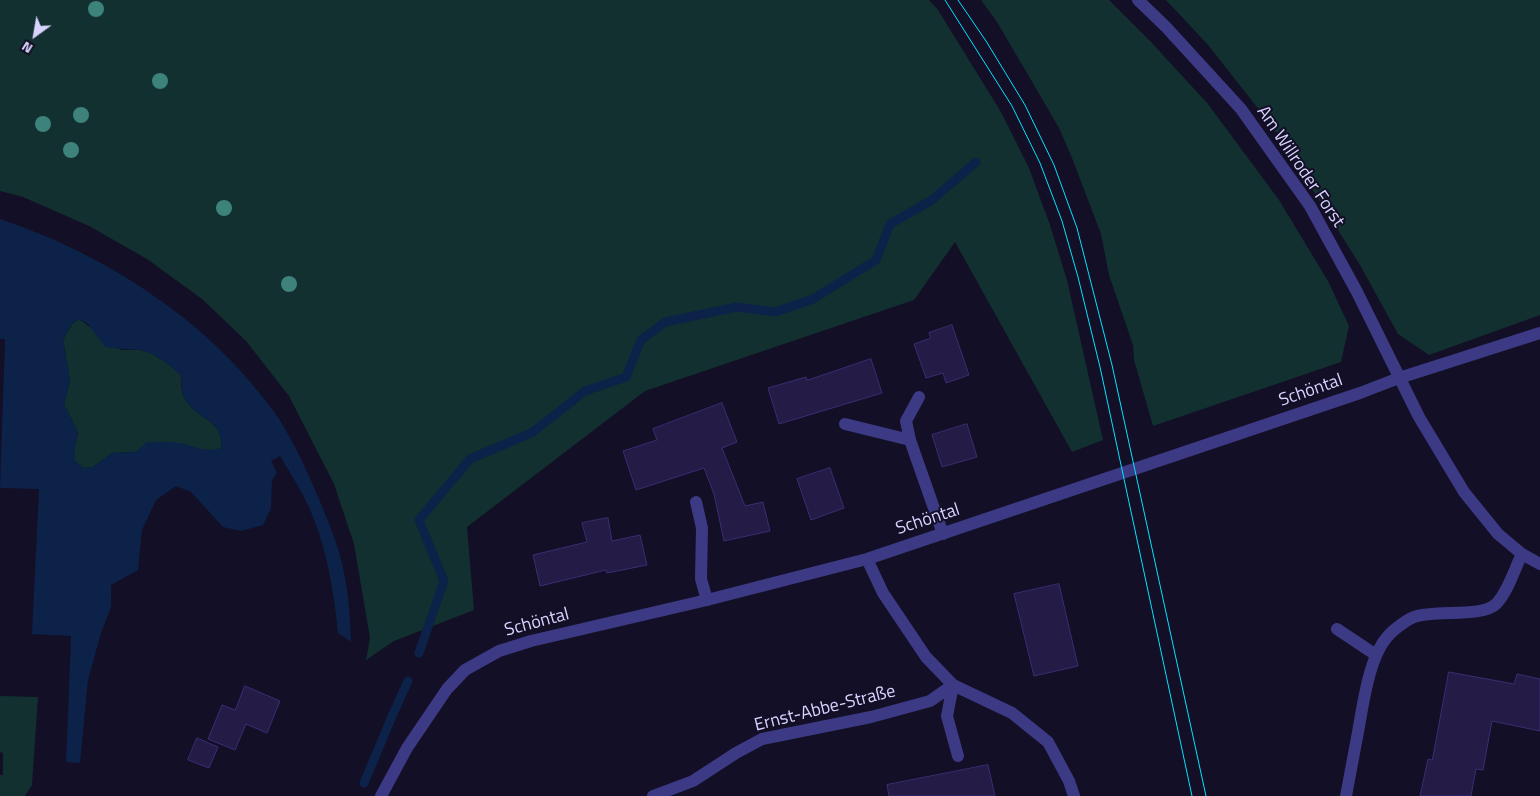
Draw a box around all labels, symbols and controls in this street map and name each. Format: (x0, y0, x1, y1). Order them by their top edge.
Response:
north arrow (10, 10, 60, 60)
text: N (17, 37, 36, 60)
street label: Am Willroder Forst (1251, 102, 1349, 232)
street label: Schöntal (1276, 370, 1346, 412)
street label: Schöntal (893, 500, 963, 540)
street label: Schöntal (502, 604, 572, 642)
street label: Ernst-Abbe-Straße (752, 681, 898, 737)

